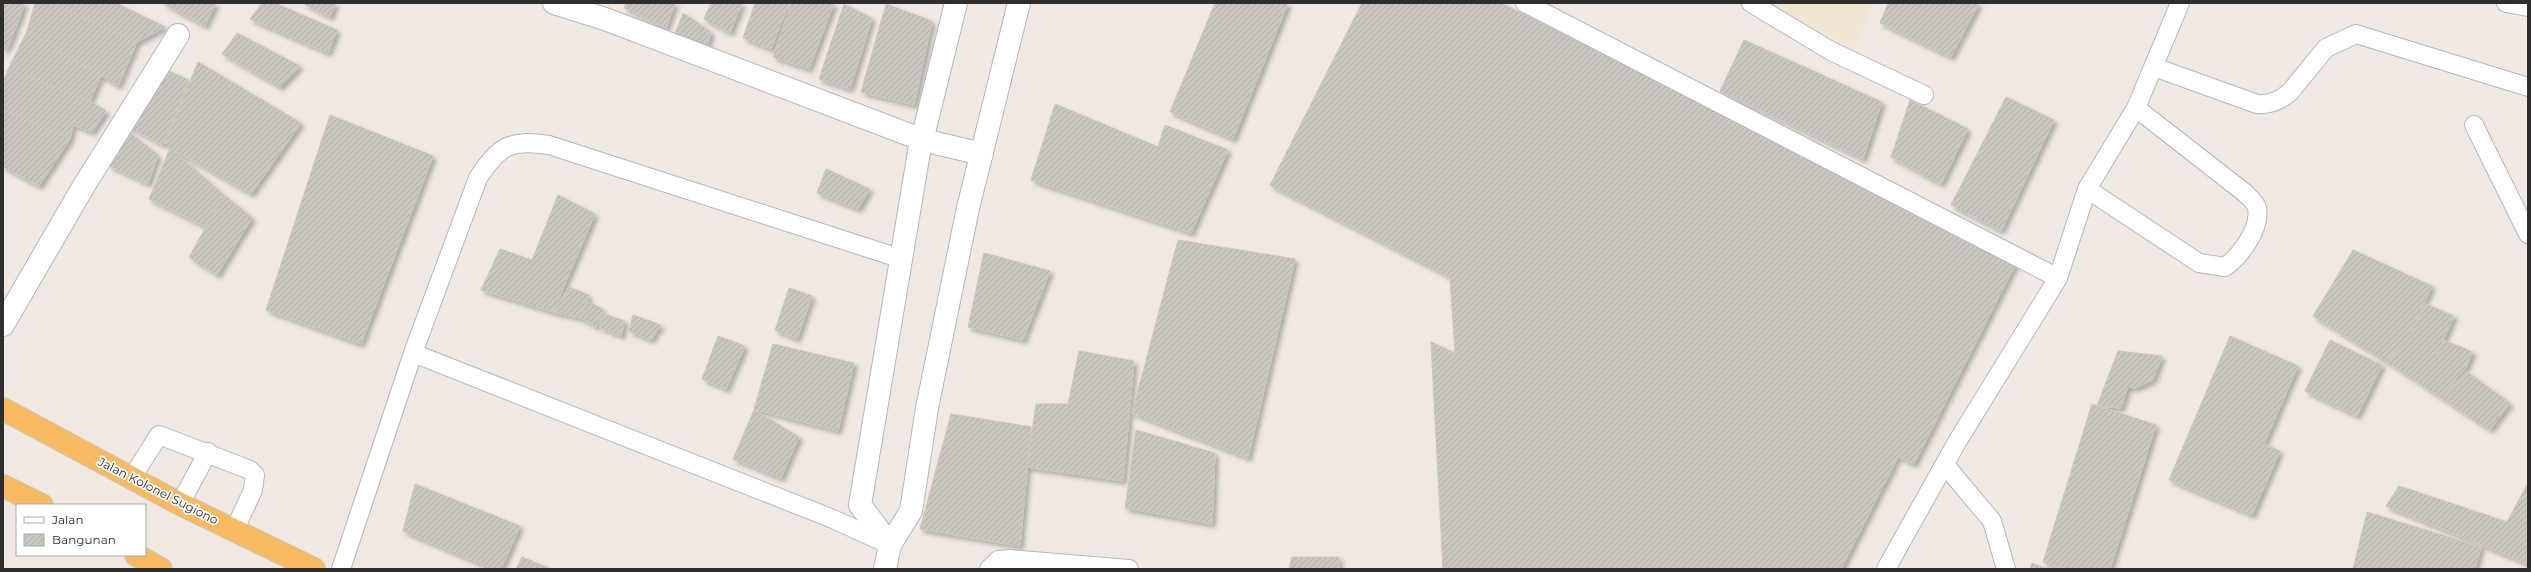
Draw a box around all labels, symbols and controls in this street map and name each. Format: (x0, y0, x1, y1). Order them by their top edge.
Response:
street label: Jalan Kolonel Sugiono (95, 453, 221, 527)
legend (16, 504, 146, 556)
text: Jalan (51, 512, 84, 527)
text: Bangunan (52, 532, 116, 547)

